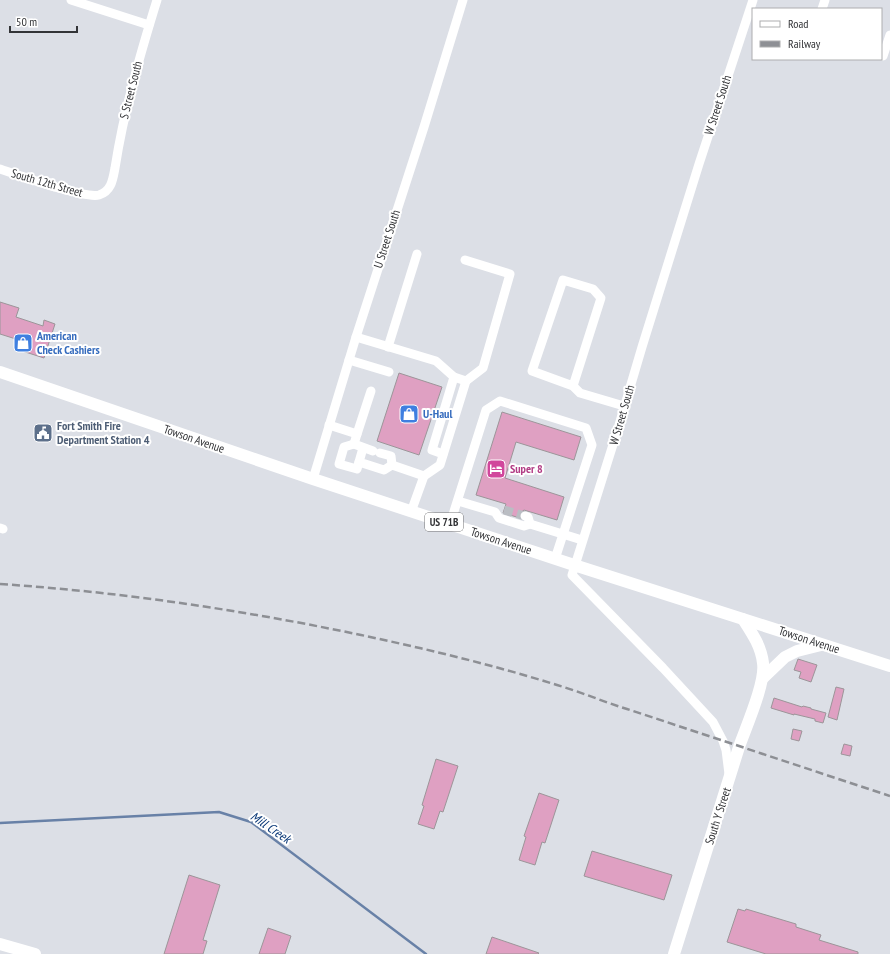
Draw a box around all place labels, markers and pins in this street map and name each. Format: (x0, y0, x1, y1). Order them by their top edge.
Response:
place label: American Check Cashiers (36, 328, 100, 357)
shop icon: American Check Cashiers (12, 332, 34, 354)
shop icon: U-Haul (398, 403, 420, 425)
place label: U-Haul (423, 406, 452, 421)
place label: Fort Smith Fire Department Station 4 (57, 418, 150, 447)
public building icon: Fort Smith Fire Department Station 4 (32, 422, 54, 444)
hotel icon: Super 8 (485, 458, 507, 480)
place label: Super 8 (510, 461, 543, 476)

